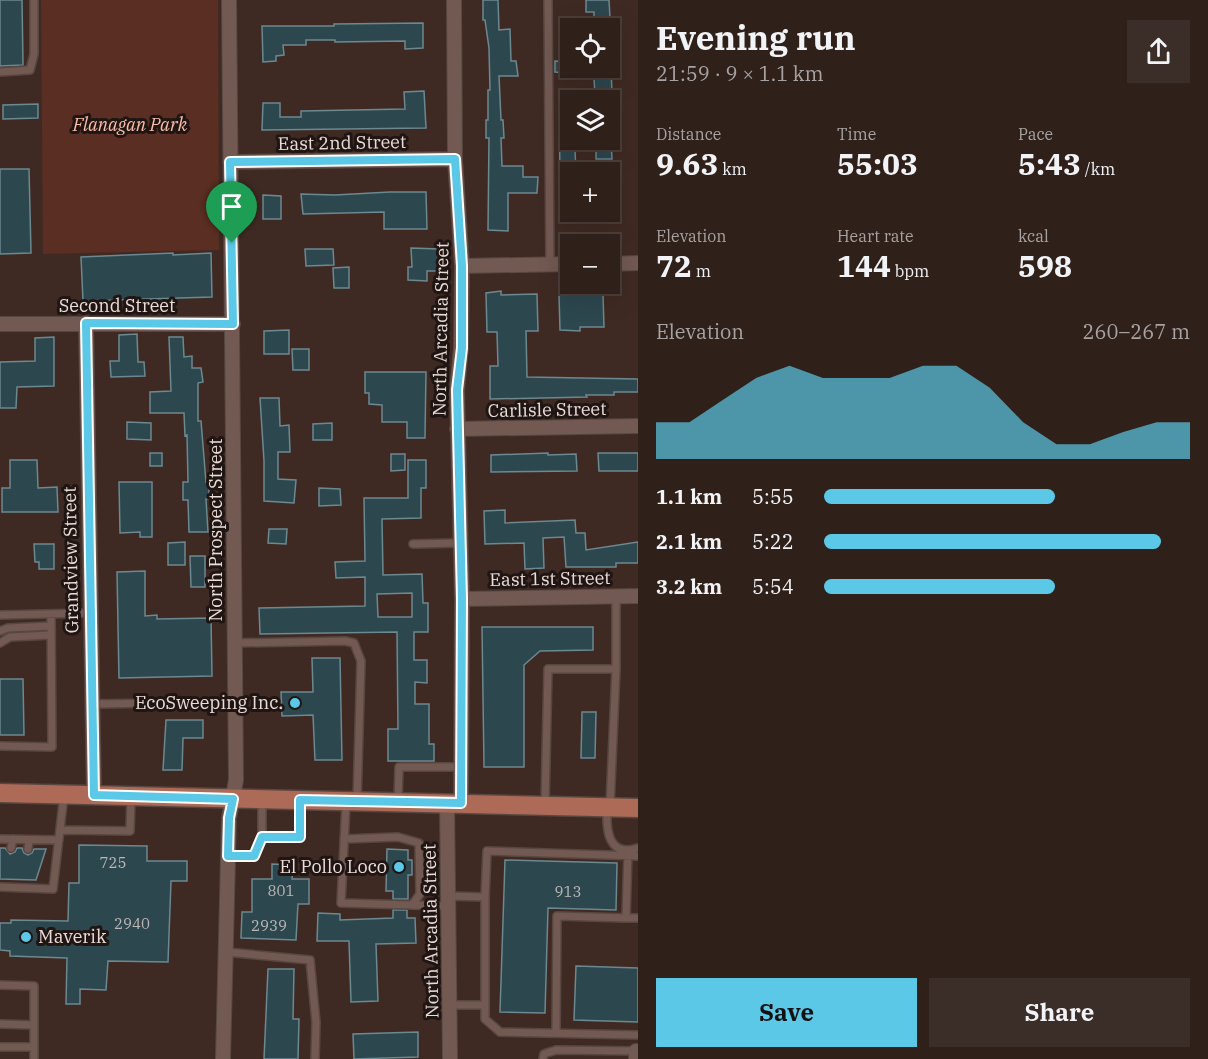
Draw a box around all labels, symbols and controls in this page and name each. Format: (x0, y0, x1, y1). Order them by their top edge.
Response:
text: Evening run (656, 16, 856, 59)
map controls (560, 18, 620, 294)
button: locate (560, 18, 620, 78)
button: share (1127, 20, 1190, 83)
text: 21:59 · 9 × 1.1 km (656, 60, 824, 87)
button: layers (560, 90, 620, 150)
park label: Flanagan Park (72, 113, 188, 136)
text: Distance (656, 124, 721, 144)
text: Time (837, 124, 876, 144)
text: Pace (1018, 124, 1053, 144)
street label: East 2nd Street (278, 130, 406, 155)
text: 9.63 (656, 144, 718, 183)
text: 55:03 (837, 144, 918, 183)
text: 5:43 (1018, 144, 1081, 183)
text: km (718, 159, 747, 179)
text: /km (1081, 159, 1115, 179)
button: + (560, 162, 620, 222)
pin (206, 181, 257, 243)
icon: arrive (215, 190, 248, 223)
text: Elevation (656, 226, 726, 246)
text: Heart rate (837, 226, 914, 246)
text: kcal (1018, 226, 1049, 246)
button: − (560, 234, 620, 294)
street label: North Arcadia Street (427, 242, 454, 416)
text: 72 (656, 246, 692, 285)
text: 144 (837, 246, 891, 285)
text: 598 (1018, 246, 1072, 285)
text: m (692, 261, 711, 281)
text: bpm (891, 261, 929, 281)
street label: Second Street (59, 294, 175, 317)
text: Elevation (656, 318, 744, 345)
text: 260–267 m (1083, 318, 1190, 345)
street label: Carlisle Street (487, 397, 607, 422)
street label: North Prospect Street (204, 438, 227, 622)
text: 1.1 km (656, 483, 722, 510)
text: 5:55 (752, 483, 794, 510)
street label: Grandview Street (58, 486, 83, 634)
text: 2.1 km (656, 528, 722, 555)
text: 5:22 (752, 528, 794, 555)
street label: East 1st Street (489, 566, 611, 591)
text: 3.2 km (656, 573, 722, 600)
text: 5:54 (752, 573, 794, 600)
place label: EcoSweeping Inc. (135, 691, 283, 714)
marker: EcoSweeping Inc. (288, 696, 302, 710)
street label: North Arcadia Street (417, 844, 444, 1018)
house number: 725 (99, 853, 127, 872)
place label: El Pollo Loco (279, 855, 387, 878)
marker: El Pollo Loco (392, 860, 406, 874)
house number: 801 (267, 881, 295, 900)
house number: 913 (554, 882, 582, 901)
house number: 2940 (114, 914, 150, 933)
house number: 2939 (251, 916, 287, 935)
place label: Maverik (38, 925, 107, 948)
marker: Maverik (19, 930, 33, 944)
button: Save (656, 978, 917, 1047)
button: Share (929, 978, 1190, 1047)

